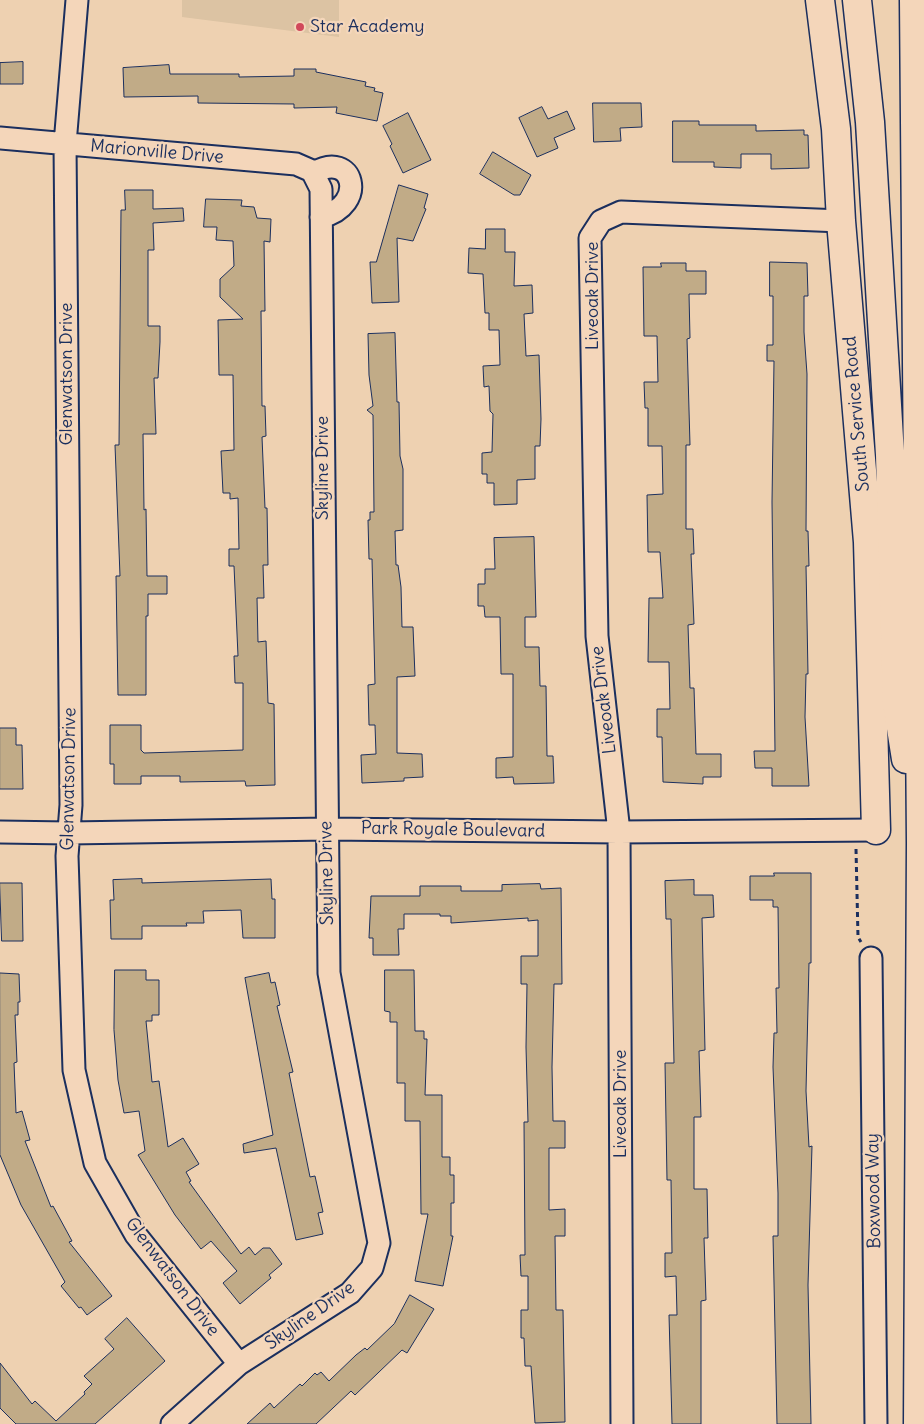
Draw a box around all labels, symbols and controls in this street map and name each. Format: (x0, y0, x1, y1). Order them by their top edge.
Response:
place label: Star Academy (310, 16, 425, 38)
marker: Star Academy (294, 21, 306, 33)
street label: Marionville Drive (89, 135, 225, 169)
street label: Liveoak Drive (582, 242, 604, 350)
street label: Glenwatson Drive (56, 302, 78, 446)
street label: South Service Road (839, 335, 875, 493)
street label: Skyline Drive (312, 416, 334, 520)
street label: Liveoak Drive (587, 645, 621, 755)
street label: Glenwatson Drive (57, 707, 81, 851)
street label: Park Royale Boulevard (361, 818, 545, 842)
street label: Skyline Drive (315, 821, 339, 925)
street label: Liveoak Drive (610, 1050, 632, 1158)
street label: Boxwood Way (862, 1133, 886, 1249)
street label: Glenwatson Drive (120, 1213, 224, 1341)
street label: Skyline Drive (261, 1277, 359, 1355)

